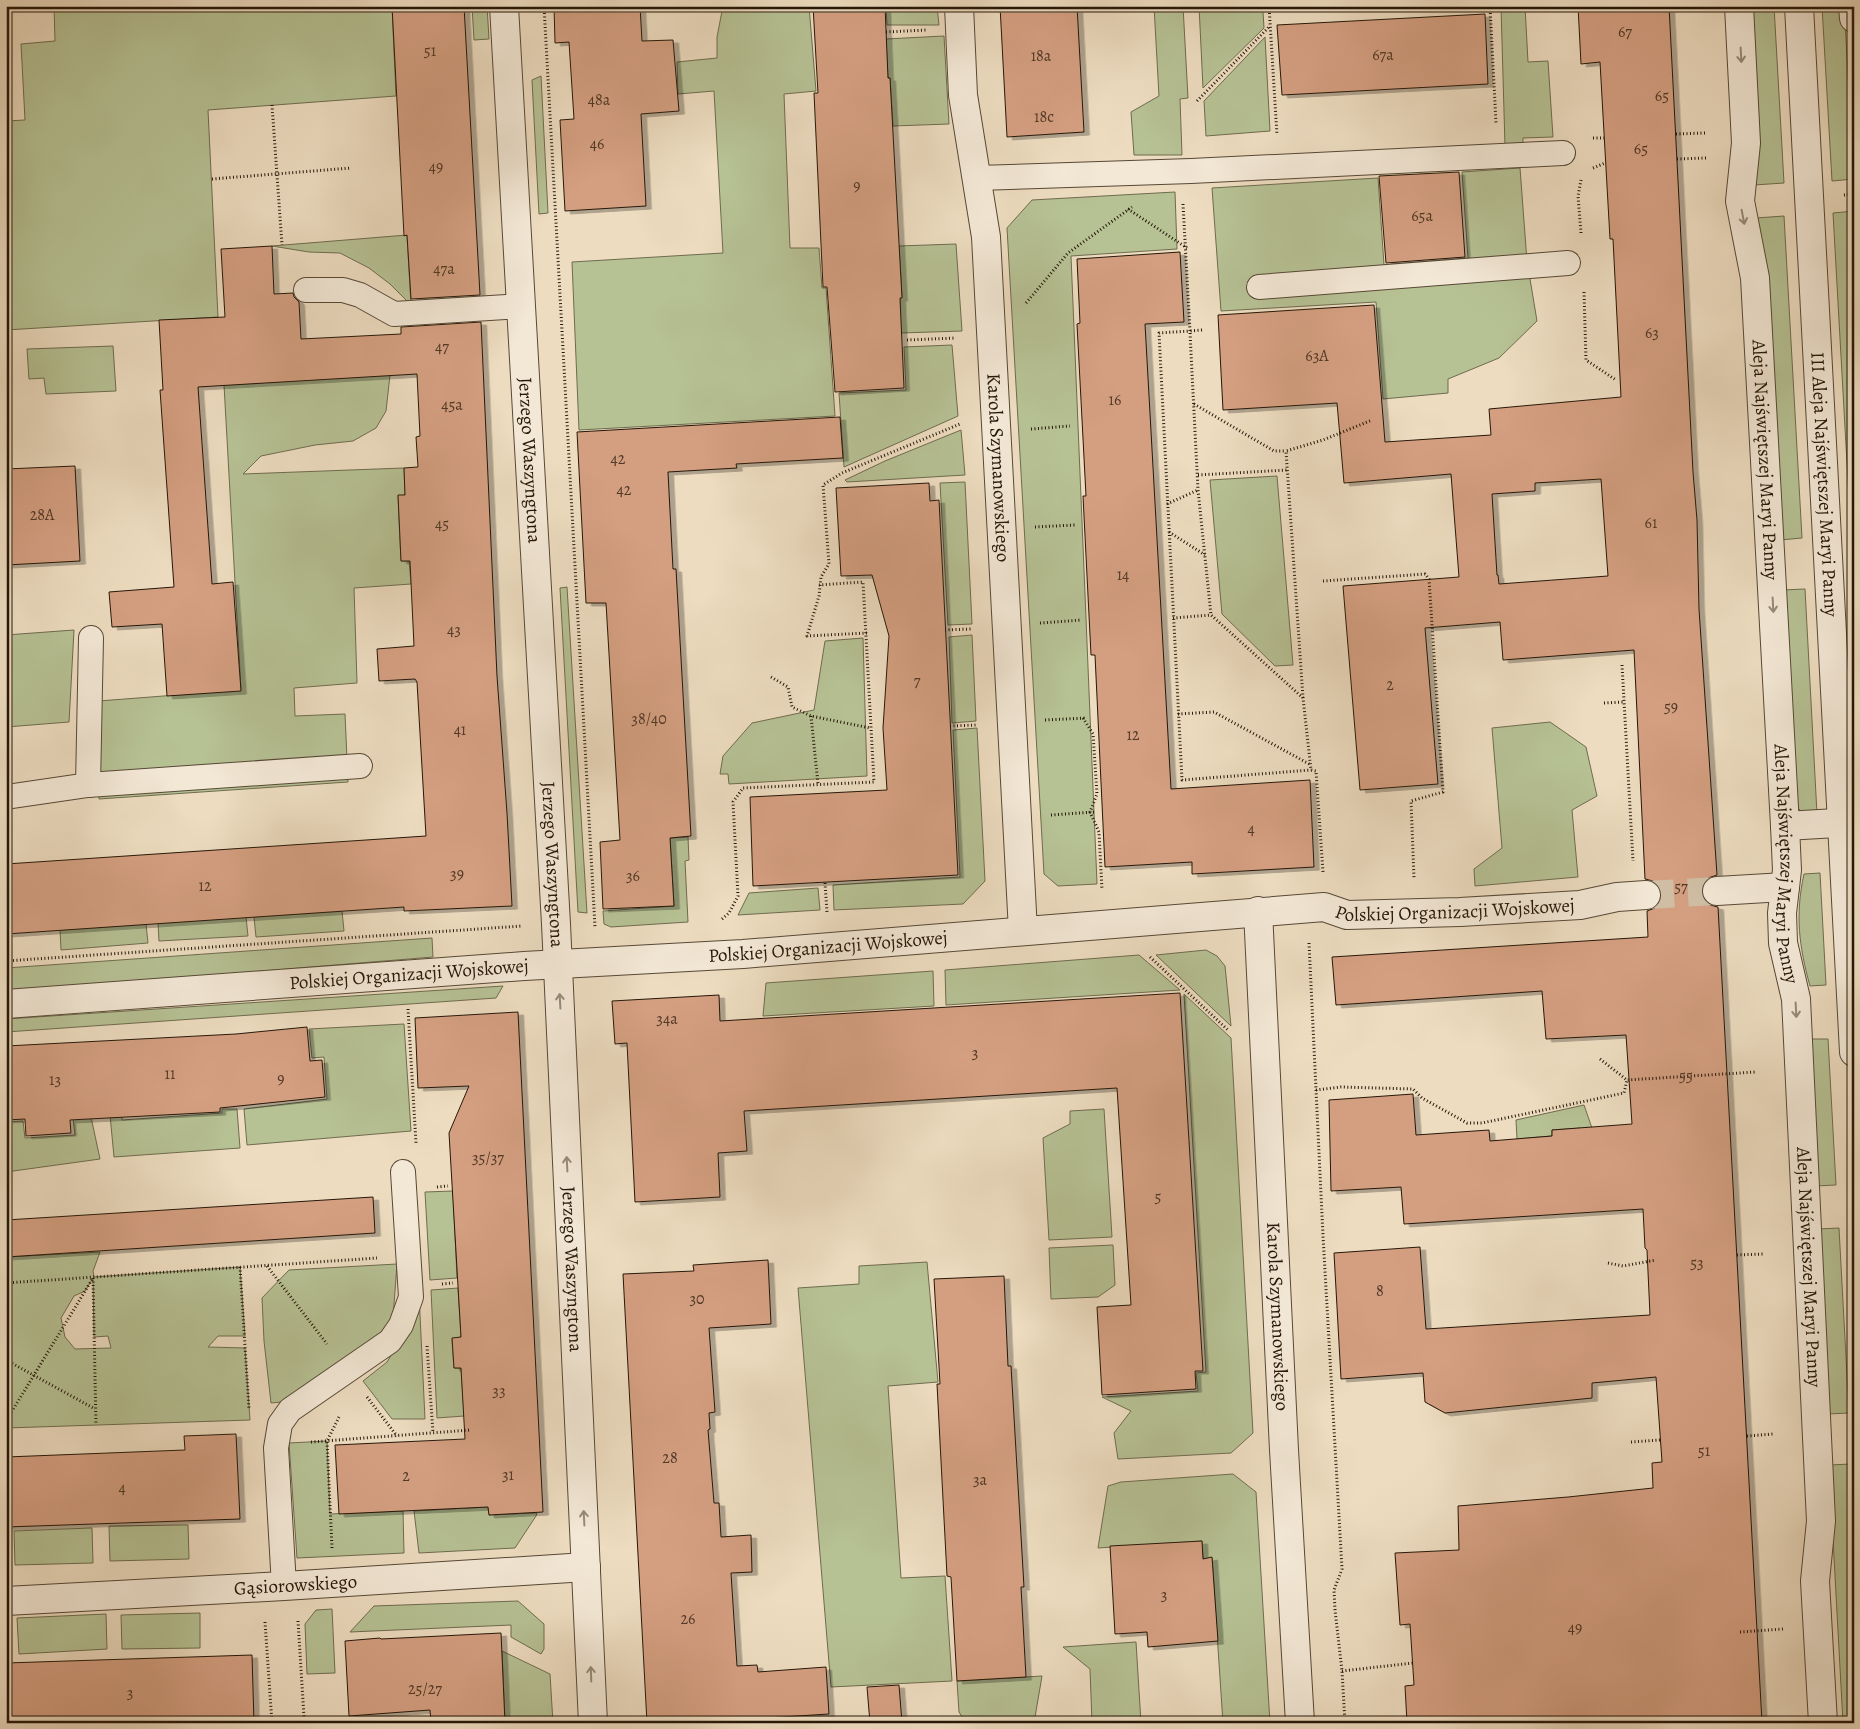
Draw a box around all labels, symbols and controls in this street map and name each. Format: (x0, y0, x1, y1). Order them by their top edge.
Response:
house number: 67 (1618, 21, 1632, 43)
house number: 51 (424, 40, 437, 62)
house number: 67a (1372, 44, 1394, 66)
house number: 18a (1031, 45, 1052, 67)
one-way arrow (1737, 47, 1746, 63)
house number: 65 (1655, 85, 1669, 107)
house number: 48a (588, 89, 611, 111)
house number: 18c (1034, 106, 1054, 128)
house number: 46 (590, 133, 604, 155)
house number: 65 (1634, 138, 1648, 160)
house number: 49 (429, 156, 443, 178)
house number: 9 (853, 175, 861, 197)
house number: 65a (1411, 205, 1433, 227)
one-way arrow (1739, 208, 1748, 224)
house number: 47a (433, 258, 455, 280)
house number: 63 (1645, 322, 1659, 344)
house number: 47 (435, 336, 449, 358)
street label: Aleja Najświętszej Maryi Panny (1745, 338, 1785, 581)
house number: 63A (1305, 345, 1329, 367)
street label: III Aleja Najświętszej Maryi Panny (1804, 351, 1844, 618)
street label: Karola Szymanowskiego (980, 373, 1016, 563)
street label: Jerzego Waszyngtona (512, 377, 547, 544)
house number: 16 (1109, 389, 1121, 411)
house number: 45a (441, 394, 463, 416)
house number: 42 (611, 448, 626, 470)
house number: 42 (617, 479, 632, 501)
house number: 28A (30, 504, 55, 526)
house number: 61 (1645, 512, 1658, 534)
house number: 45 (435, 513, 449, 535)
house number: 14 (1117, 564, 1129, 586)
one-way arrow (1769, 597, 1778, 613)
house number: 43 (447, 619, 461, 641)
house number: 7 (914, 670, 921, 692)
house number: 2 (1386, 674, 1394, 696)
house number: 59 (1664, 696, 1678, 718)
house number: 38/40 (631, 708, 667, 730)
house number: 41 (454, 719, 467, 741)
house number: 12 (1126, 724, 1140, 746)
street label: Aleja Najświętszej Maryi Panny (1767, 742, 1805, 987)
street label: Jerzego Waszyngtona (535, 781, 570, 948)
house number: 4 (1247, 818, 1255, 840)
house number: 39 (450, 863, 464, 885)
house number: 36 (626, 865, 640, 887)
house number: 12 (198, 875, 212, 897)
house number: 57 (1674, 876, 1688, 898)
street label: Polskiej Organizacji Wojskowej (1331, 892, 1576, 928)
street label: Polskiej Organizacji Wojskowej (708, 924, 949, 969)
street label: Polskiej Organizacji Wojskowej (288, 953, 529, 996)
one-way arrow (555, 994, 565, 1010)
one-way arrow (1792, 1002, 1801, 1018)
house number: 34a (656, 1008, 678, 1030)
house number: 3 (972, 1042, 978, 1064)
house number: 11 (165, 1063, 176, 1085)
house number: 55 (1679, 1065, 1693, 1087)
house number: 9 (277, 1068, 285, 1090)
house number: 13 (49, 1069, 61, 1091)
street label: Aleja Najświętszej Maryi Panny (1790, 1145, 1828, 1388)
house number: 35/37 (472, 1147, 504, 1169)
one-way arrow (563, 1156, 572, 1172)
street label: Jerzego Waszyngtona (555, 1186, 589, 1353)
house number: 5 (1155, 1186, 1162, 1208)
street label: Karola Szymanowskiego (1260, 1221, 1295, 1412)
house number: 53 (1690, 1252, 1704, 1274)
house number: 8 (1376, 1280, 1384, 1302)
house number: 30 (689, 1288, 705, 1310)
house number: 33 (492, 1380, 506, 1402)
house number: 51 (1698, 1440, 1711, 1462)
house number: 28 (662, 1447, 678, 1469)
house number: 31 (502, 1464, 515, 1486)
house number: 2 (402, 1465, 410, 1487)
house number: 3a (973, 1469, 988, 1491)
house number: 4 (118, 1477, 126, 1499)
one-way arrow (579, 1510, 588, 1526)
street label: Gąsiorowskiego (233, 1568, 358, 1602)
house number: 3 (1161, 1584, 1167, 1606)
house number: 26 (681, 1608, 696, 1630)
house number: 49 (1568, 1617, 1582, 1639)
one-way arrow (586, 1666, 595, 1682)
house number: 25/27 (408, 1678, 442, 1700)
house number: 3 (127, 1682, 133, 1704)

